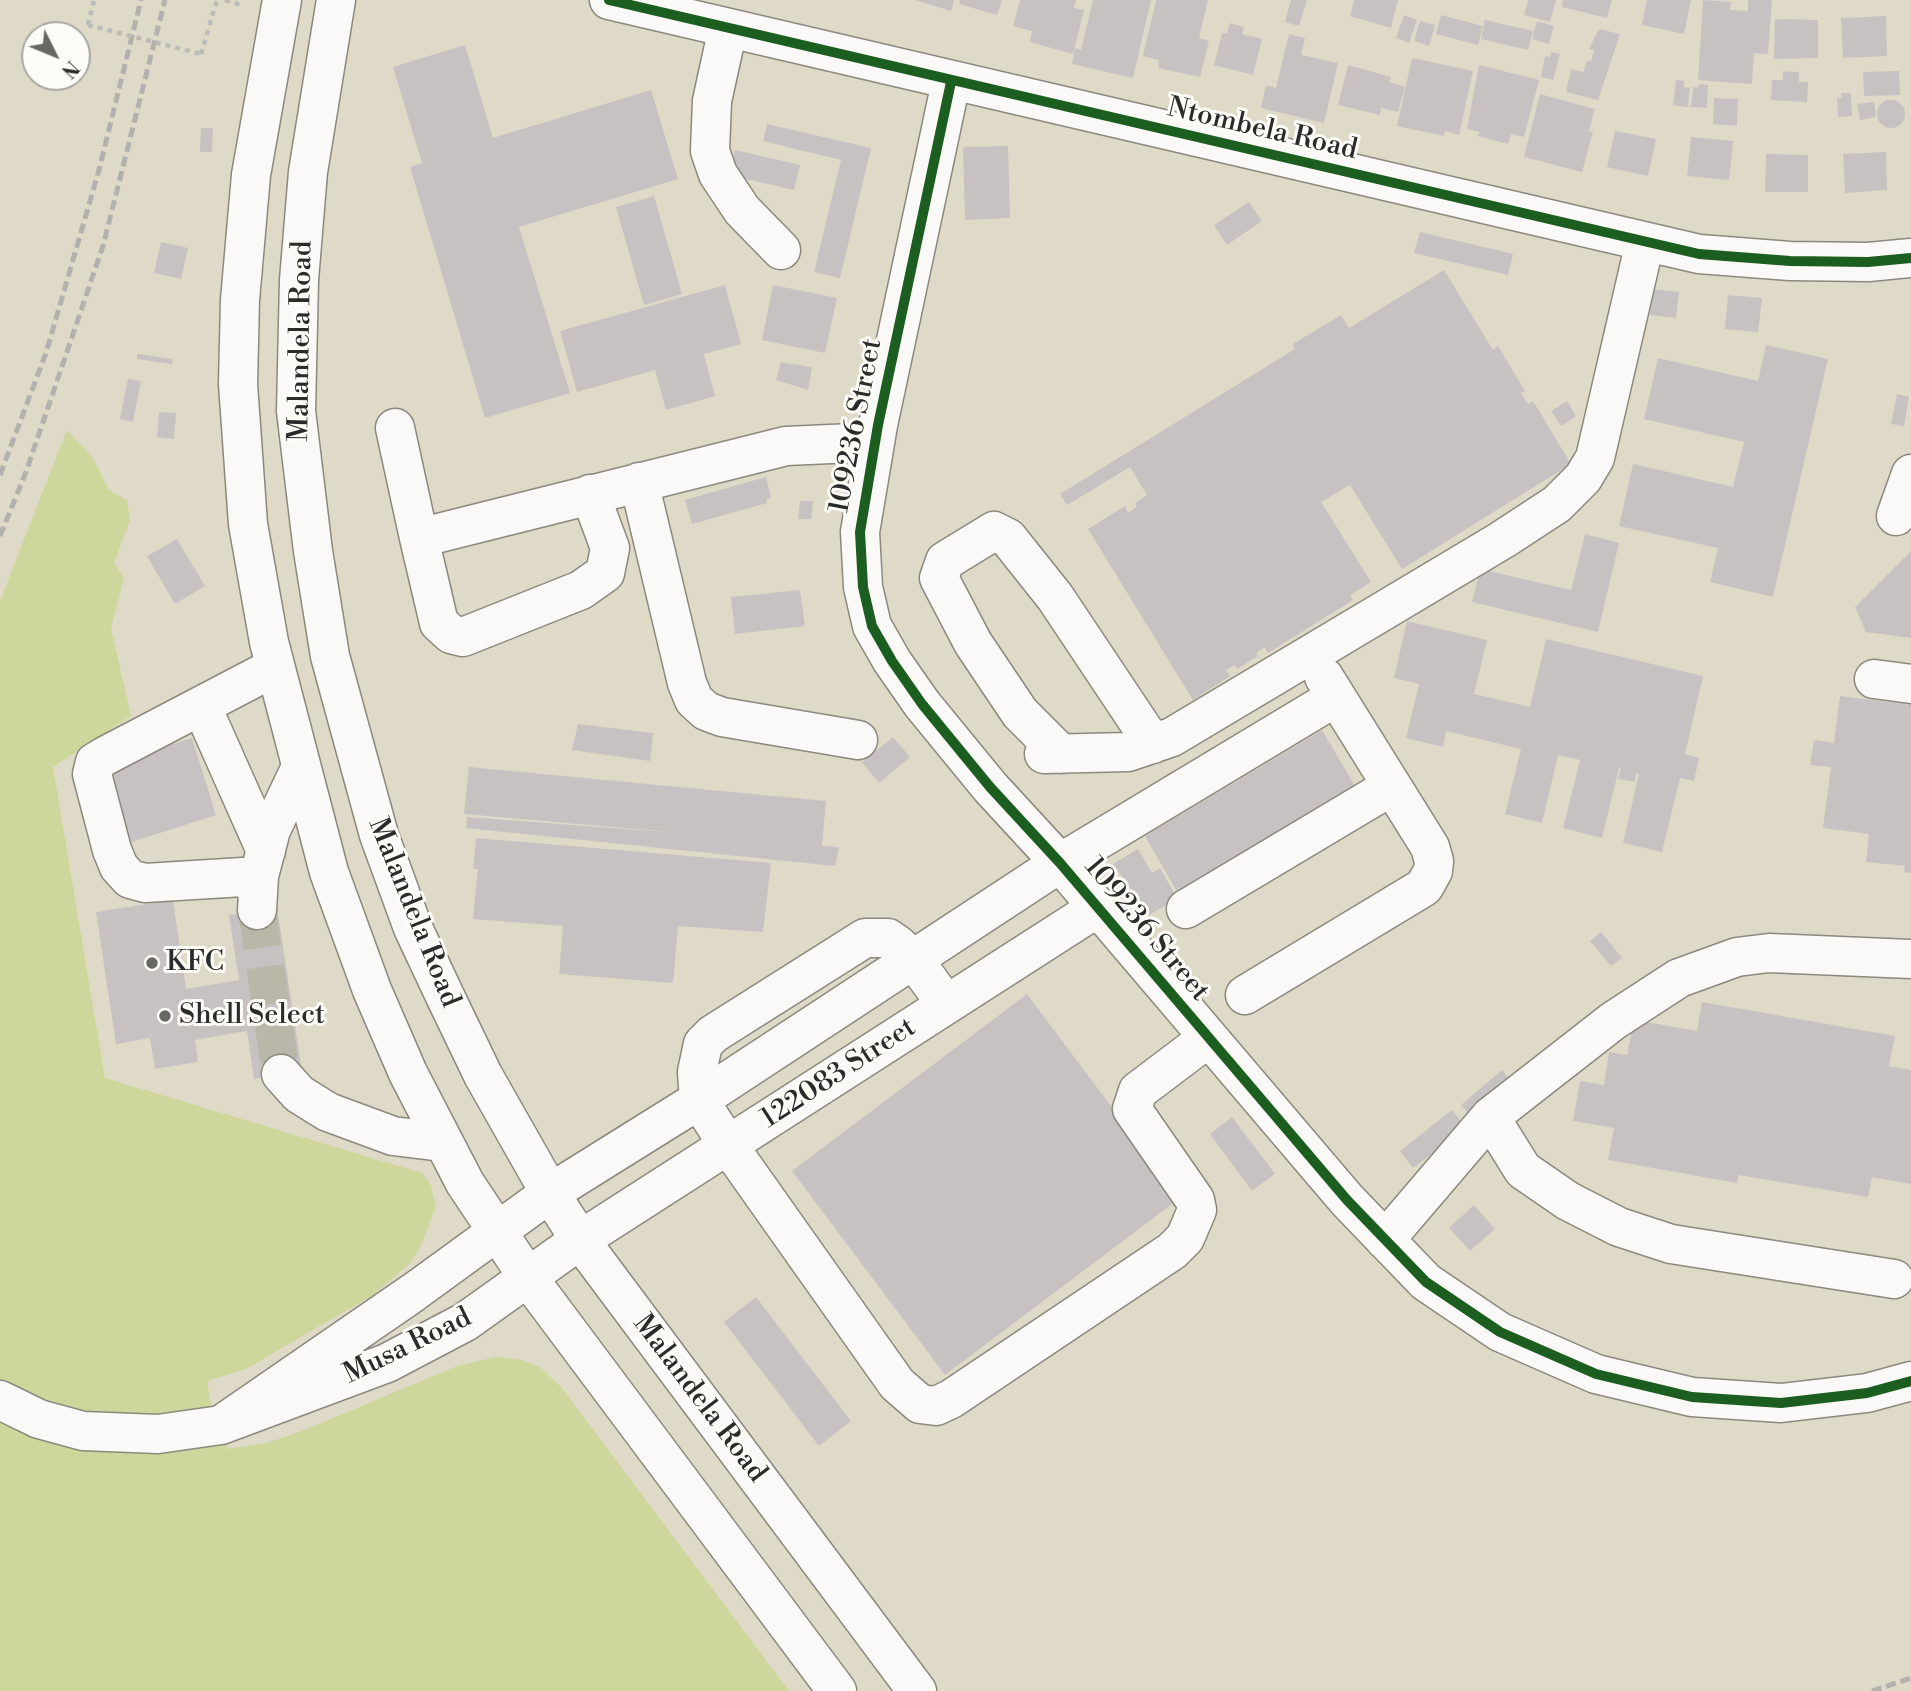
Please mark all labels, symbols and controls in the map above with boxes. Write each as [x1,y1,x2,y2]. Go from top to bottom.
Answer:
north arrow [21,21,91,91]
text: N [56,55,84,83]
street label: Ntombela Road [1164,92,1360,168]
street label: Malandela Road [283,240,321,442]
street label: 109236 Street [824,336,890,516]
street label: Malandela Road [360,813,466,1013]
street label: 109236 Street [1076,851,1216,1009]
place label: KFC [166,946,224,980]
marker: KFC [144,955,160,971]
place label: Shell Select [179,999,325,1033]
marker: Shell Select [157,1008,173,1024]
street label: 122083 Street [755,1012,923,1136]
street label: Musa Road [339,1302,477,1392]
street label: Malandela Road [625,1309,773,1489]

